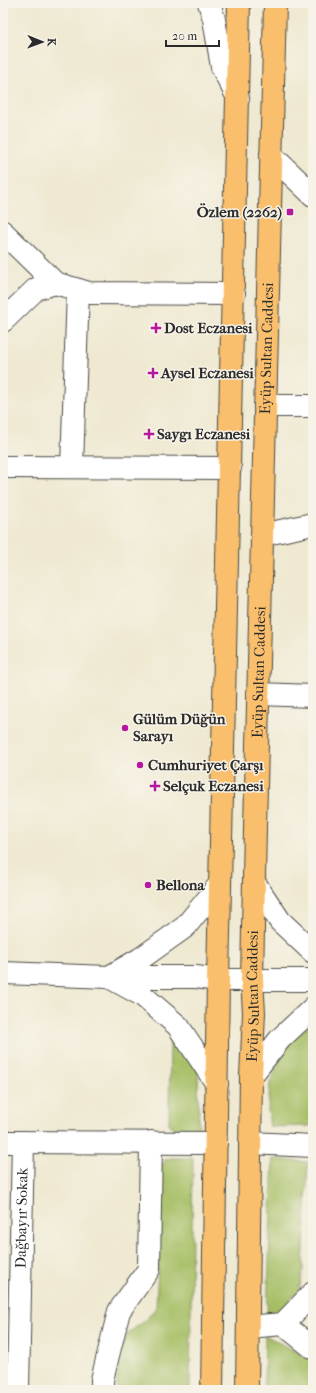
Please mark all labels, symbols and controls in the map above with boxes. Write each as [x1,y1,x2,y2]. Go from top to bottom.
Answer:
north arrow [22,22,62,62]
scale bar [166,22,219,48]
text: 20 m [172,29,197,43]
text: K [45,38,58,47]
place label: Özlem (2262) [197,203,282,221]
marker: Özlem (2262) [285,207,295,217]
street label: Eyüp Sultan Caddesi [256,282,277,415]
place label: Dost Eczanesi [164,319,253,337]
marker: Dost Eczanesi [151,323,161,333]
place label: Aysel Eczanesi [160,364,254,382]
marker: Aysel Eczanesi [148,368,158,378]
place label: Saygı Eczanesi [157,425,251,443]
marker: Saygı Eczanesi [144,429,154,439]
street label: Eyüp Sultan Caddesi [248,605,269,738]
place label: Gülüm Düğün Sarayı [133,710,226,745]
marker: Gülüm Düğün Sarayı [120,723,130,733]
place label: Cumhuriyet Çarşı [148,756,264,775]
marker: Cumhuriyet Çarşı [135,760,145,770]
place label: Selçuk Eczanesi [163,777,264,796]
marker: Selçuk Eczanesi [150,781,160,791]
place label: Bellona [156,876,206,894]
marker: Bellona [143,880,153,890]
street label: Eyüp Sultan Caddesi [243,929,263,1062]
street label: Dağbayır Sokak [11,1167,31,1269]

